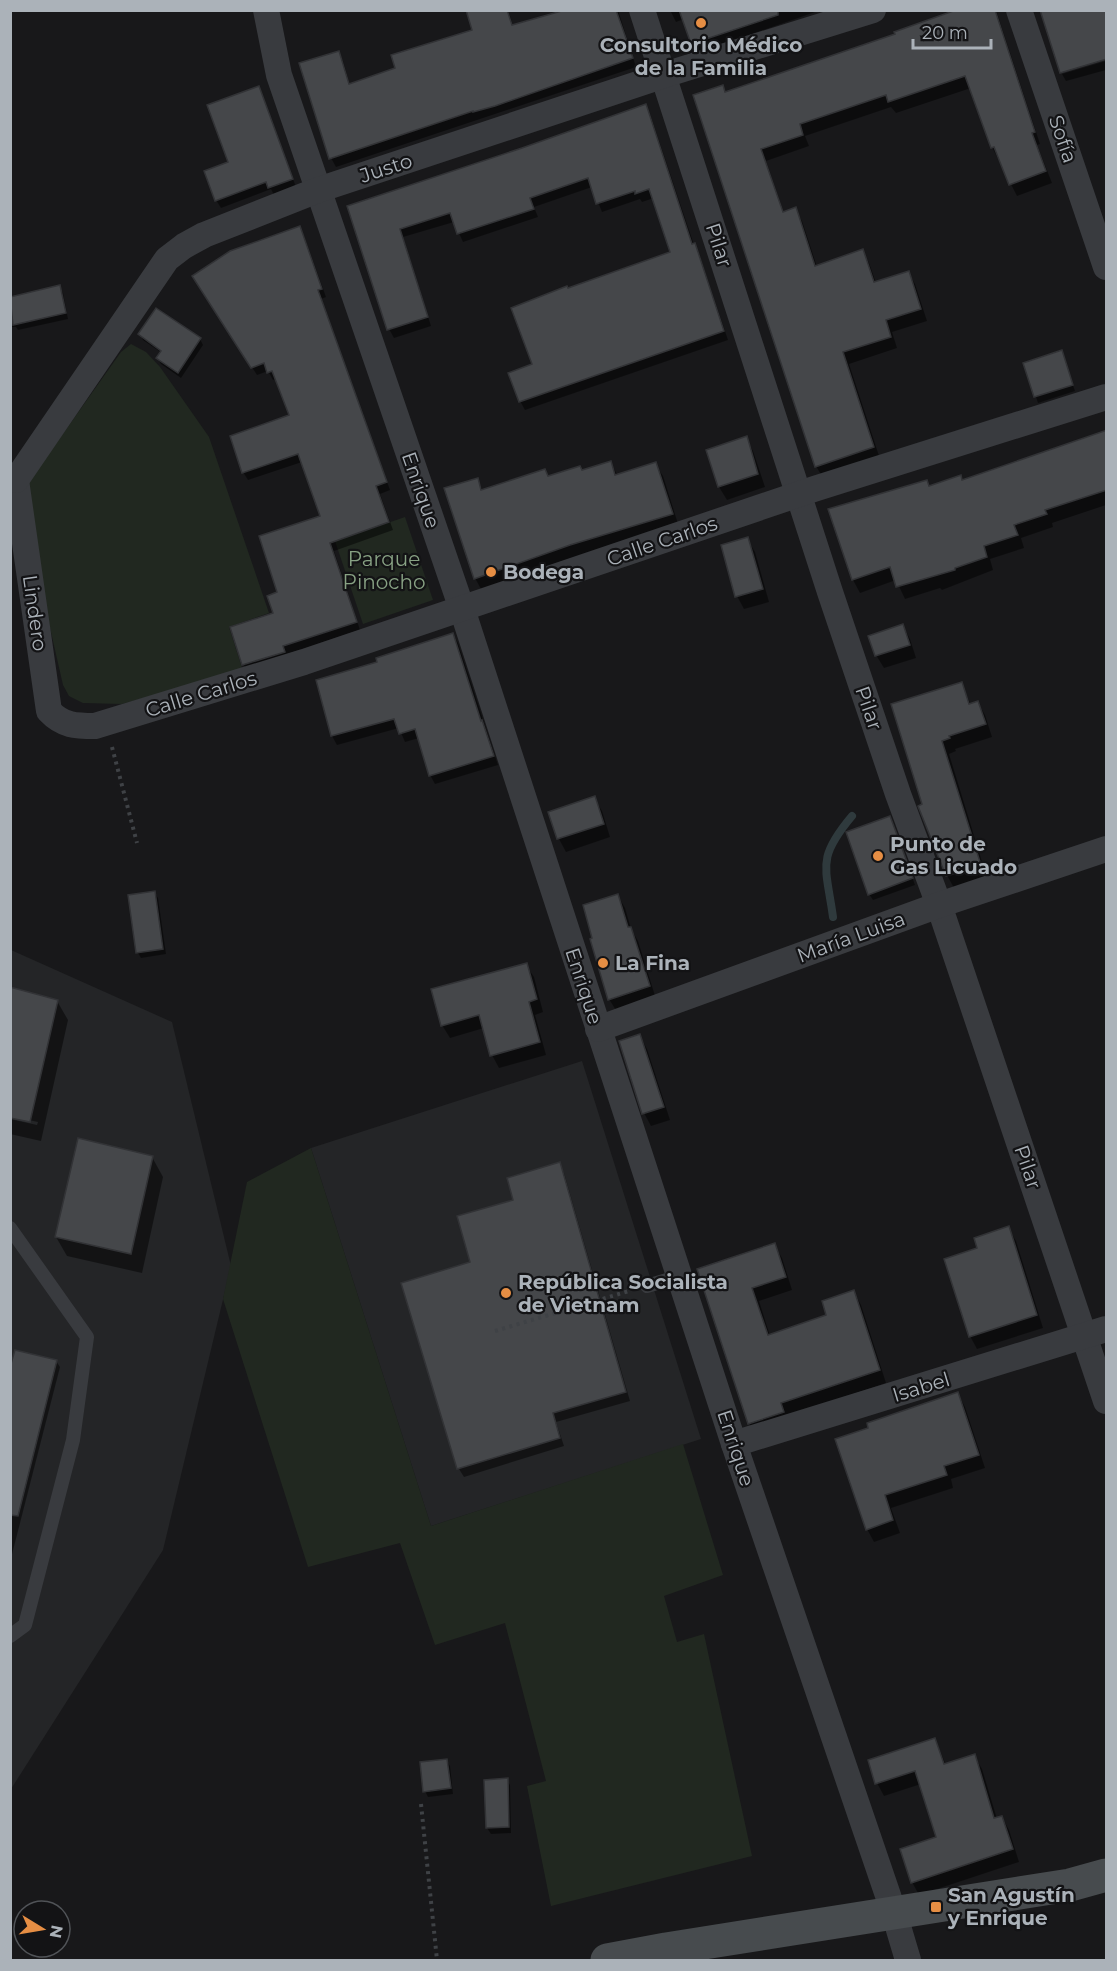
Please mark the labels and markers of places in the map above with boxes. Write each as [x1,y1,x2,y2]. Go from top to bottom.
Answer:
marker: Consultorio Médico de la Familia [694,16,708,30]
place label: Consultorio Médico de la Familia [600,33,802,80]
place label: Bodega [503,560,584,584]
marker: Bodega [484,565,498,579]
place label: Punto de Gas Licuado [890,832,1017,879]
marker: Punto de Gas Licuado [871,849,885,863]
place label: La Fina [615,951,690,975]
marker: La Fina [596,956,610,970]
place label: República Socialista de Vietnam [518,1270,728,1317]
marker: República Socialista de Vietnam [499,1286,513,1300]
place label: San Agustín y Enrique [947,1883,1075,1930]
marker: San Agustín y Enrique [929,1900,943,1914]

